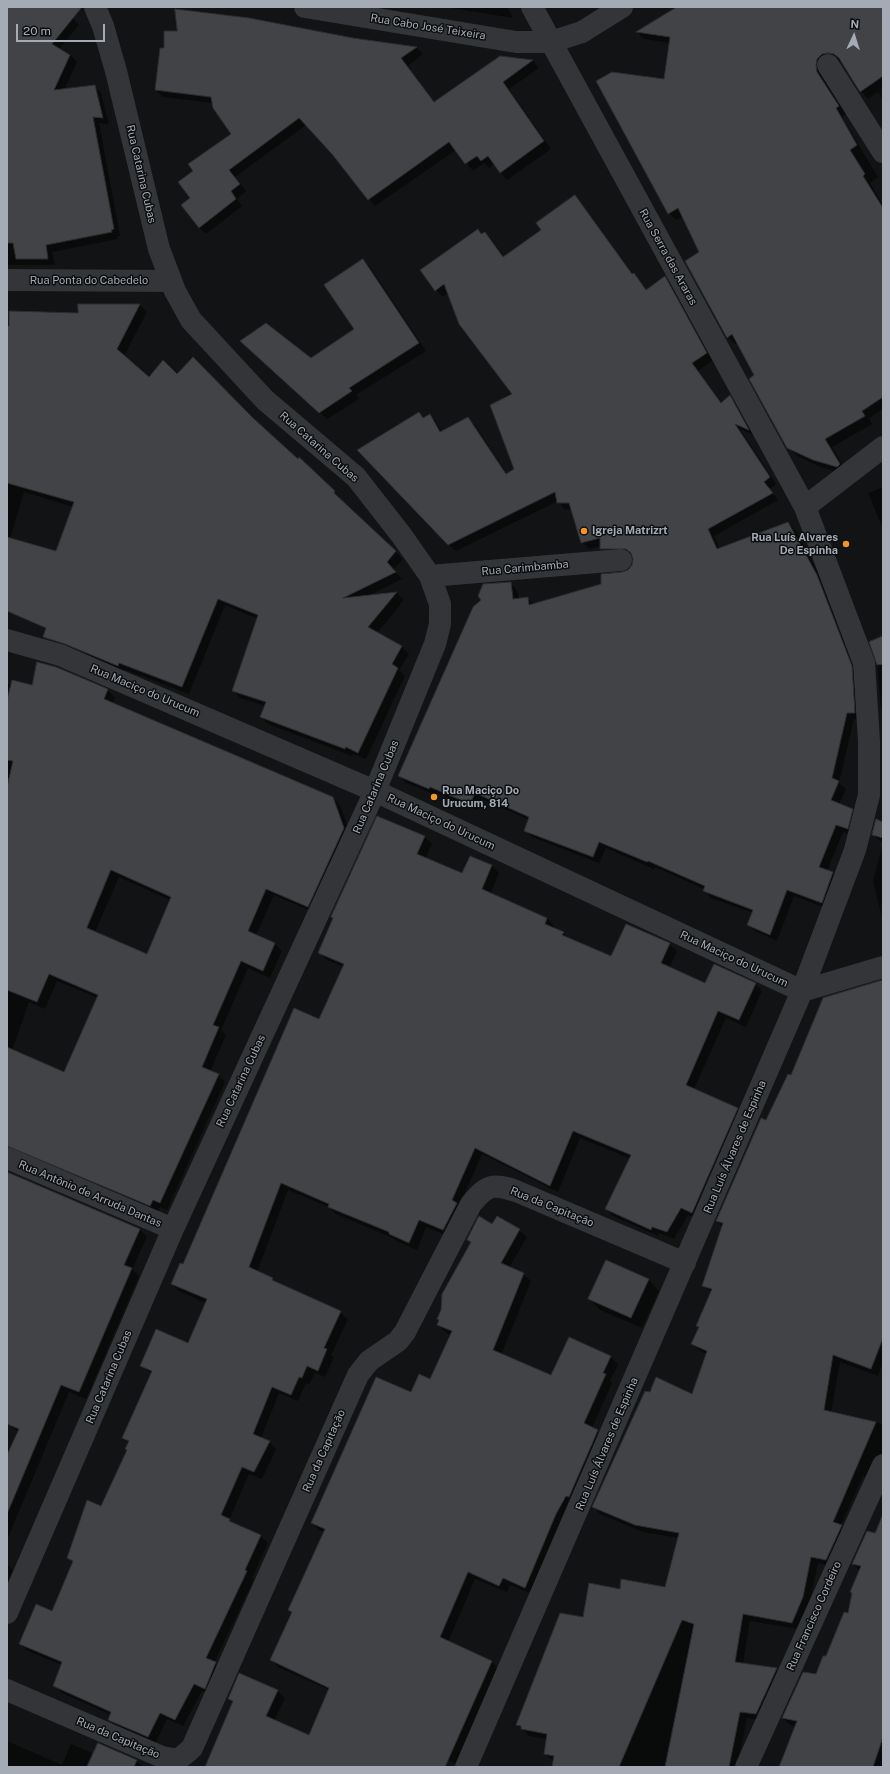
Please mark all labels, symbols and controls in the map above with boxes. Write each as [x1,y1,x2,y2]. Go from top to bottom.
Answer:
street label: Rua Cabo José Teixeira [369,11,487,43]
scale bar [18,16,107,42]
north arrow [834,16,874,56]
text: N [850,18,860,30]
text: 20 m [23,24,51,38]
street label: Rua Catarina Cubas [123,124,159,224]
street label: Rua Serra das Araras [636,207,700,307]
street label: Rua Ponta do Cabedelo [30,274,148,288]
street label: Rua Catarina Cubas [277,409,361,485]
place label: Igreja Matrizrt [592,524,668,538]
marker: Igreja Matrizrt [579,526,589,536]
place label: Rua Luís Alvares De Espinha [751,531,838,557]
marker: Rua Luís Alvares De Espinha [841,539,851,549]
street label: Rua Carimbamba [481,558,569,578]
street label: Rua Maciço do Urucum [88,662,202,720]
street label: Rua Catarina Cubas [350,738,402,836]
place label: Rua Maciço Do Urucum, 814 [442,784,519,810]
street label: Rua Maciço do Urucum [385,791,497,853]
marker: Rua Maciço Do Urucum, 814 [429,792,439,802]
street label: Rua Maciço do Urucum [678,928,790,990]
street label: Rua Catarina Cubas [214,1033,268,1129]
street label: Rua Luís Álvares de Espinha [701,1079,769,1215]
street label: Rua Antônio de Arruda Dantas [17,1158,163,1230]
street label: Rua da Capitação [508,1184,596,1230]
street label: Rua Catarina Cubas [83,1328,135,1426]
street label: Rua Luís Álvares de Espinha [573,1376,641,1512]
street label: Rua da Capitação [300,1408,348,1494]
street label: Rua Francisco Cordeiro [784,1559,844,1673]
street label: Rua da Capitação [74,1714,162,1762]

